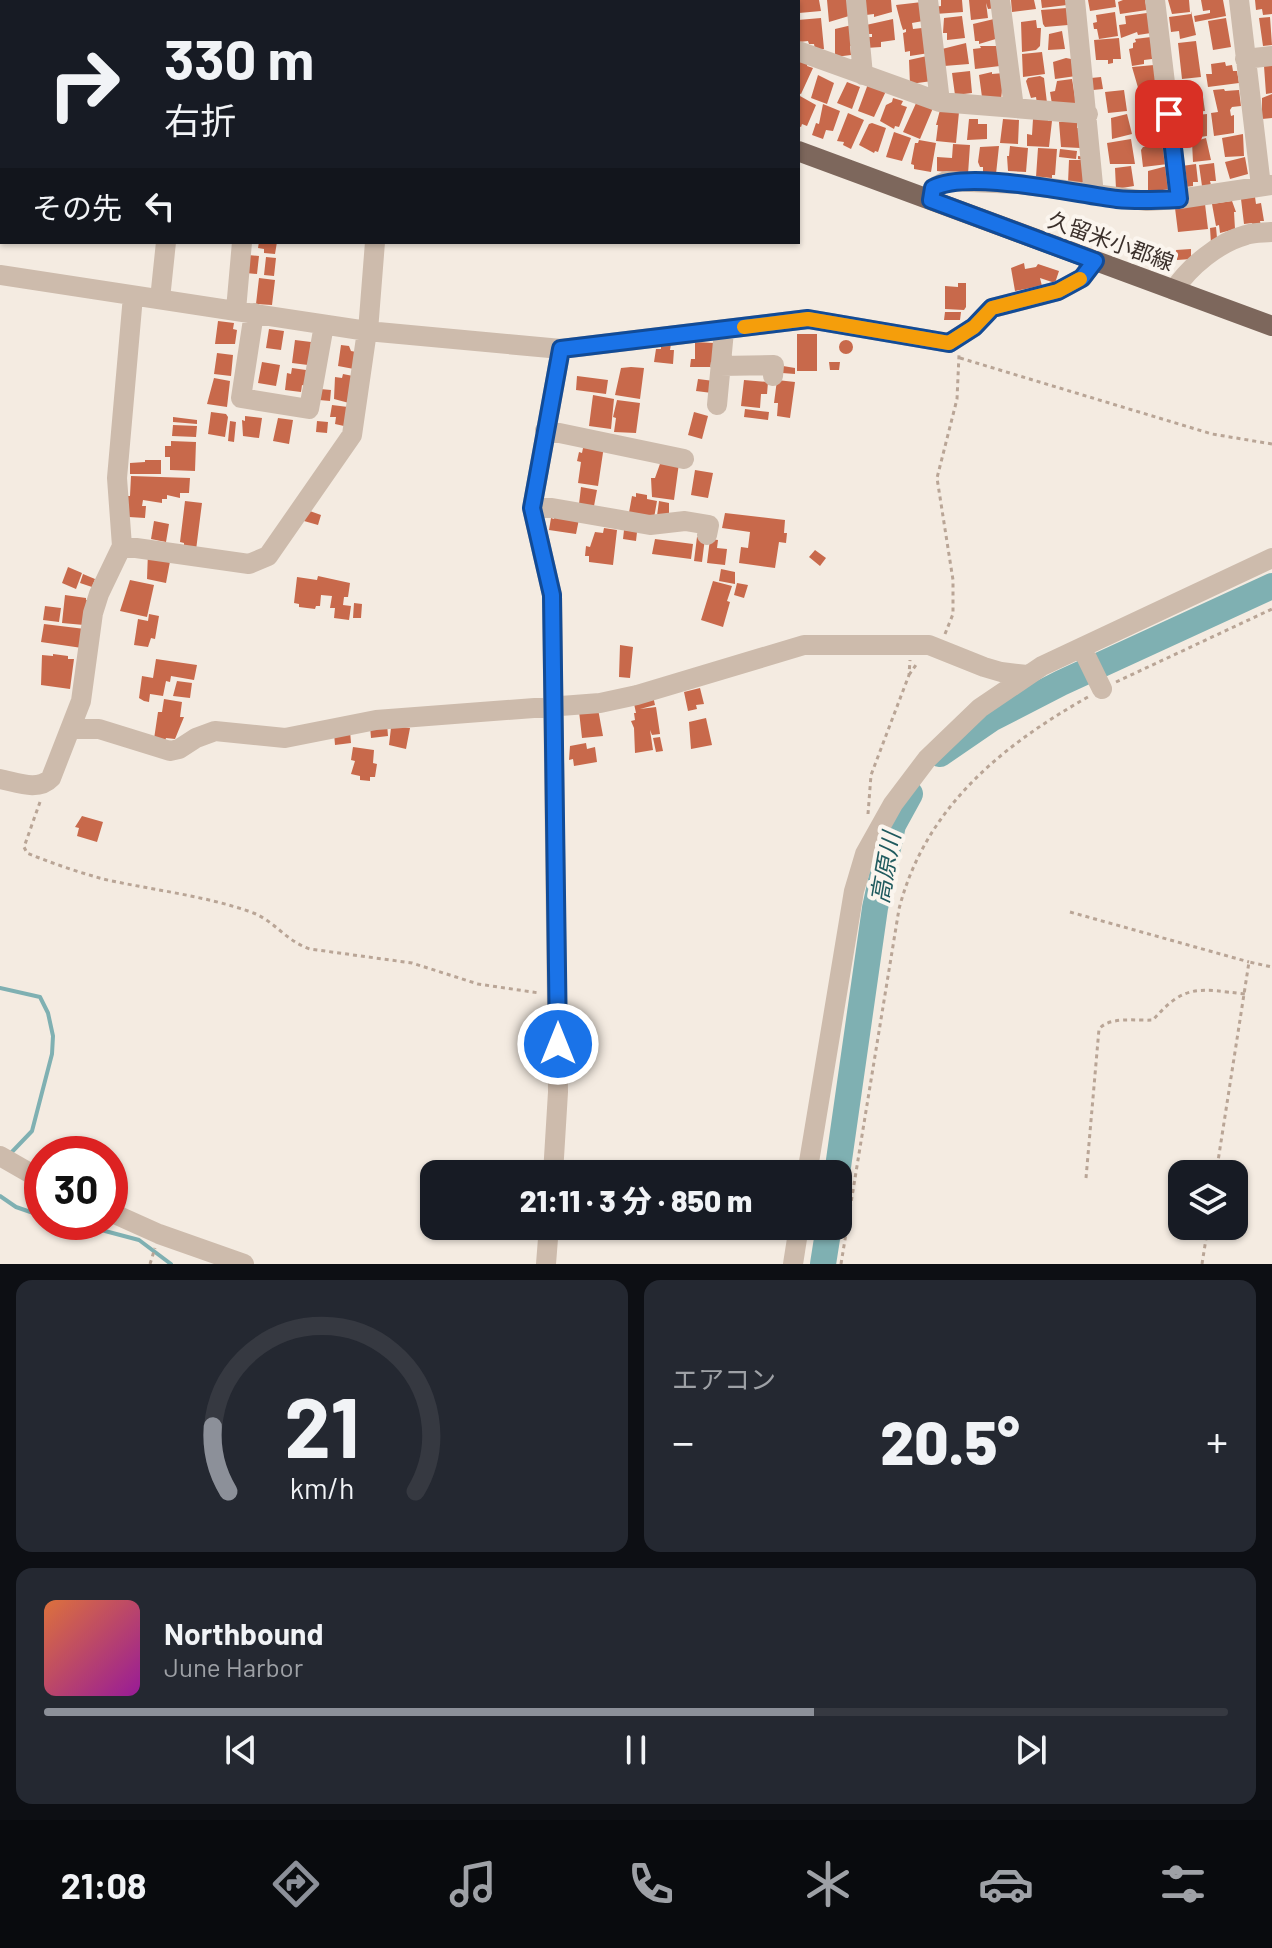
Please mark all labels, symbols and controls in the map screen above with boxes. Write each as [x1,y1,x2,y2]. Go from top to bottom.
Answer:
text: 330 m [164,24,314,91]
icon: right [32,32,136,136]
pin [1135,80,1203,148]
icon: arrive [1147,92,1191,136]
text: 右折 [164,98,236,141]
icon: left [138,184,182,228]
text: その先 [32,189,122,225]
street label: 久留米小郡線 [1045,205,1178,275]
water label: 高原川 [864,827,906,906]
position arrow [516,1002,600,1086]
speed limit sign: 30 [24,1136,128,1240]
map controls [1168,1160,1248,1240]
button: layers [1168,1160,1248,1240]
text: 21:11 · 3 分 · 850 m [520,1182,752,1218]
text: エアコン [672,1363,776,1394]
text: 21 [284,1375,360,1475]
text: 20.5° [880,1405,1020,1477]
text: − [672,1414,694,1467]
text: + [1206,1414,1228,1467]
text: km/h [290,1470,354,1505]
text: Northbound [164,1615,323,1651]
text: June Harbor [164,1651,303,1682]
icon: previous [219,1728,263,1772]
icon: pause [614,1728,658,1772]
icon: next [1009,1728,1053,1772]
icon: directions [268,1856,324,1912]
icon: music [445,1856,501,1912]
icon: phone [623,1856,679,1912]
icon: climate [800,1856,856,1912]
icon: car [978,1856,1034,1912]
icon: filters [1155,1856,1211,1912]
text: 21:08 [61,1863,147,1906]

